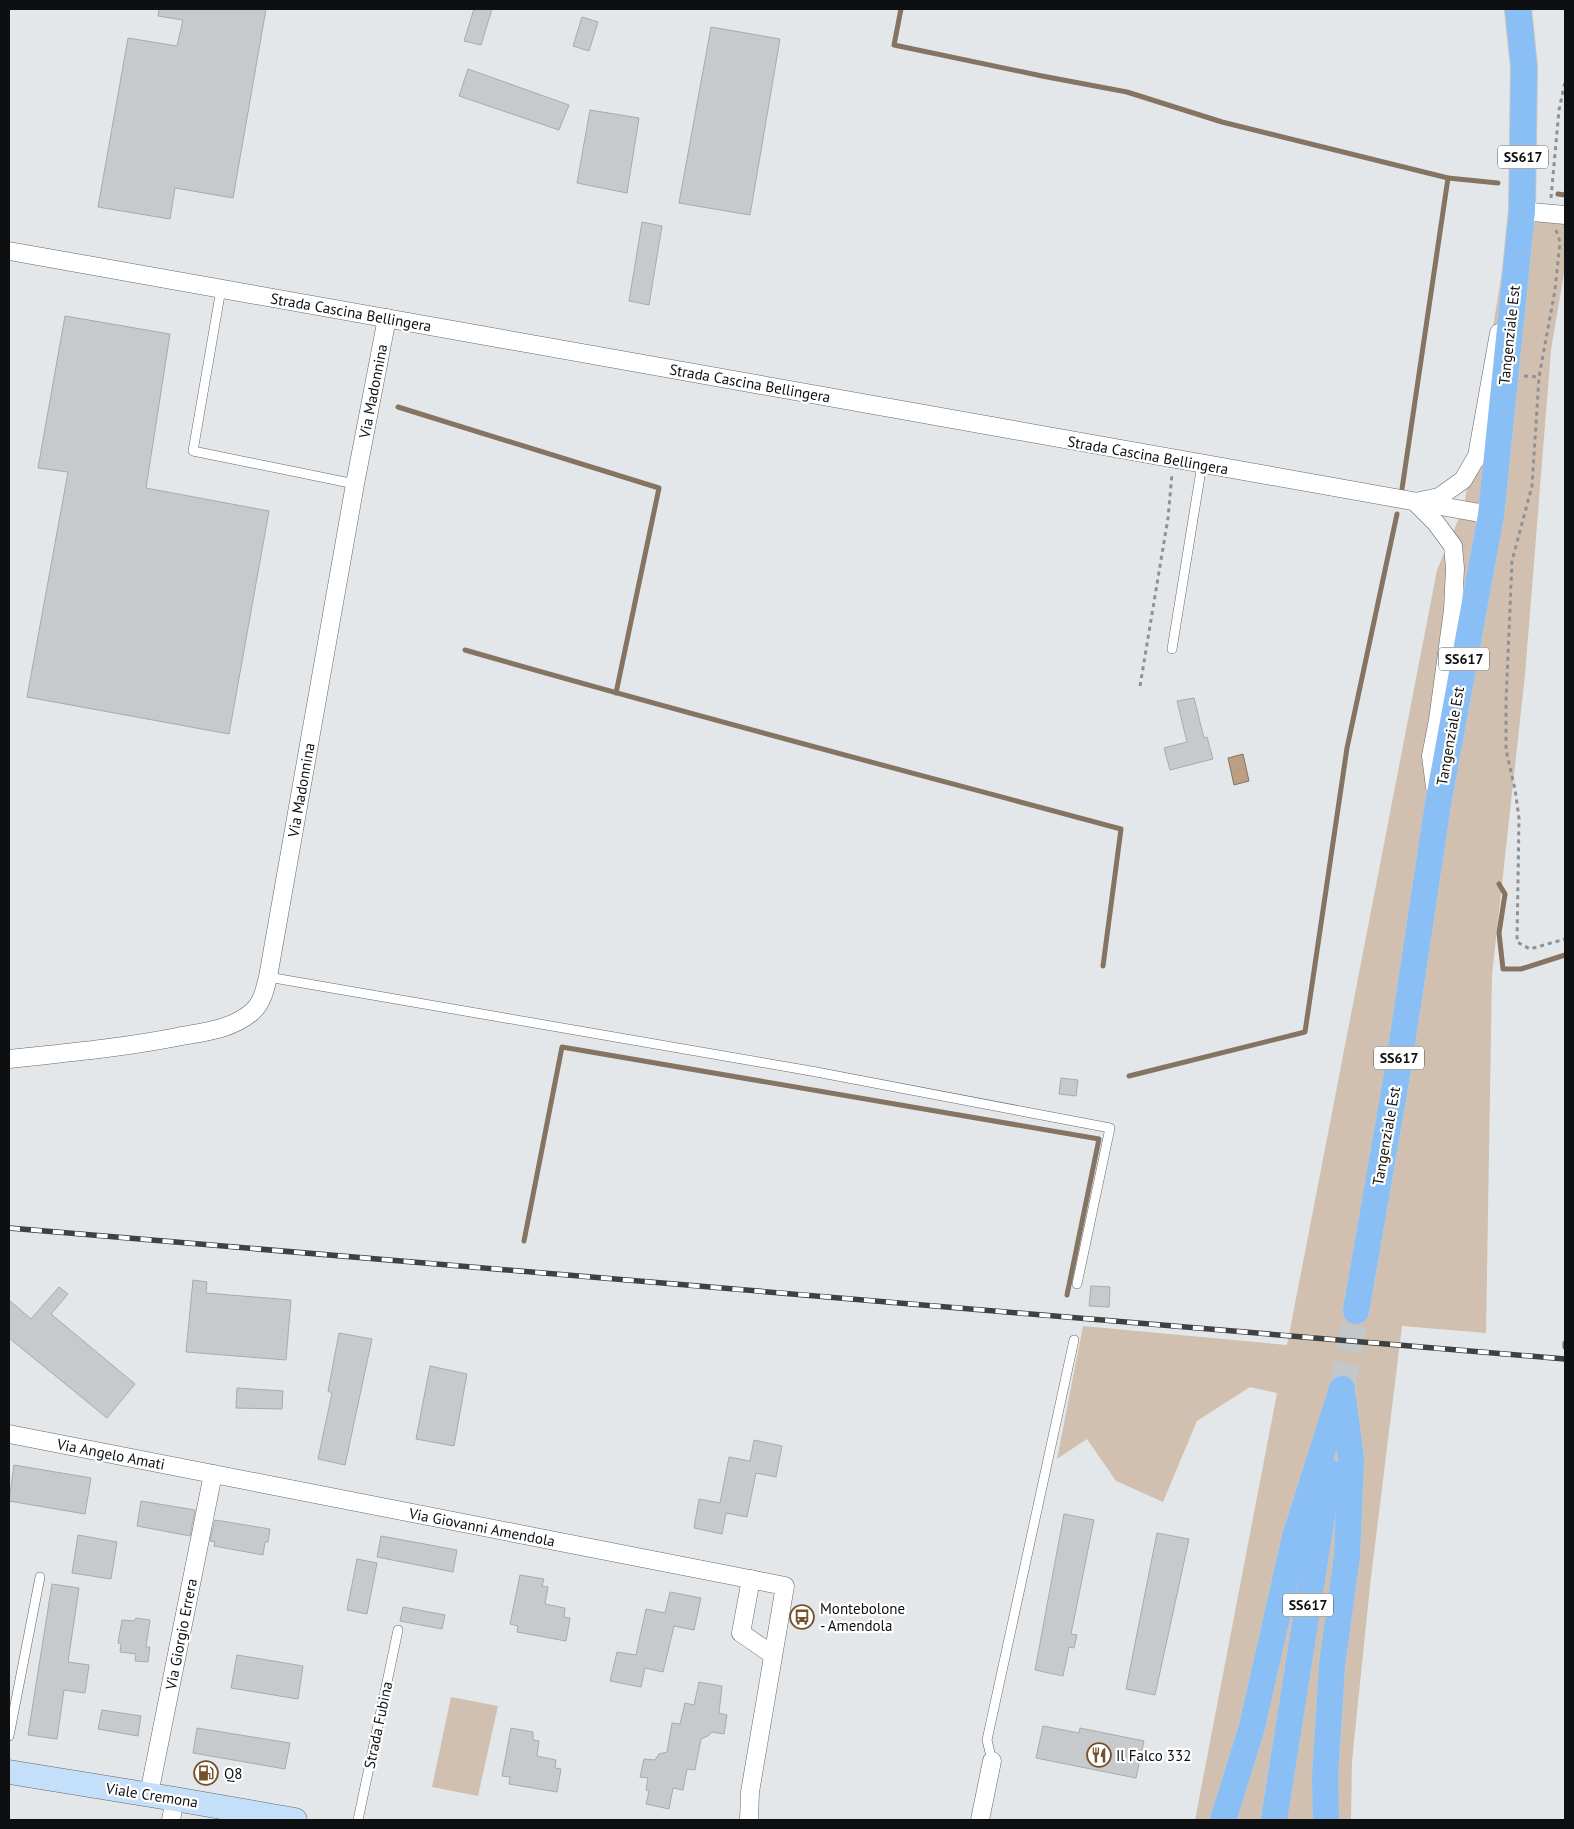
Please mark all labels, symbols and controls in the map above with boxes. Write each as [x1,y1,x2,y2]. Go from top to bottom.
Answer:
road number: SS617 [1498,146,1548,168]
street label: Tangenziale Est [1494,284,1524,386]
street label: Strada Cascina Bellingera [269,288,433,336]
street label: Via Madonnina [354,342,391,441]
street label: Strada Cascina Bellingera [668,359,832,407]
street label: Strada Cascina Bellingera [1066,431,1230,479]
road number: SS617 [1439,648,1489,671]
street label: Tangenziale Est [1432,685,1468,787]
street label: Via Madonnina [283,741,319,840]
road number: SS617 [1374,1046,1424,1070]
street label: Tangenziale Est [1368,1085,1404,1187]
street label: Via Angelo Amati [54,1434,167,1474]
street label: Via Giovanni Amendola [406,1503,557,1550]
street label: Via Giorgio Errera [161,1577,201,1692]
road number: SS617 [1283,1594,1333,1616]
place label: Montebolone - Amendola [820,1599,905,1635]
bus stop icon: Montebolone - Amendola [789,1604,815,1630]
street label: Strada Fubina [359,1680,397,1770]
restaurant icon: Il Falco 332 [1086,1742,1112,1768]
place label: Il Falco 332 [1116,1746,1191,1765]
fuel station icon: Q8 [193,1760,219,1786]
place label: Q8 [224,1764,242,1783]
street label: Viale Cremona [104,1778,199,1812]

